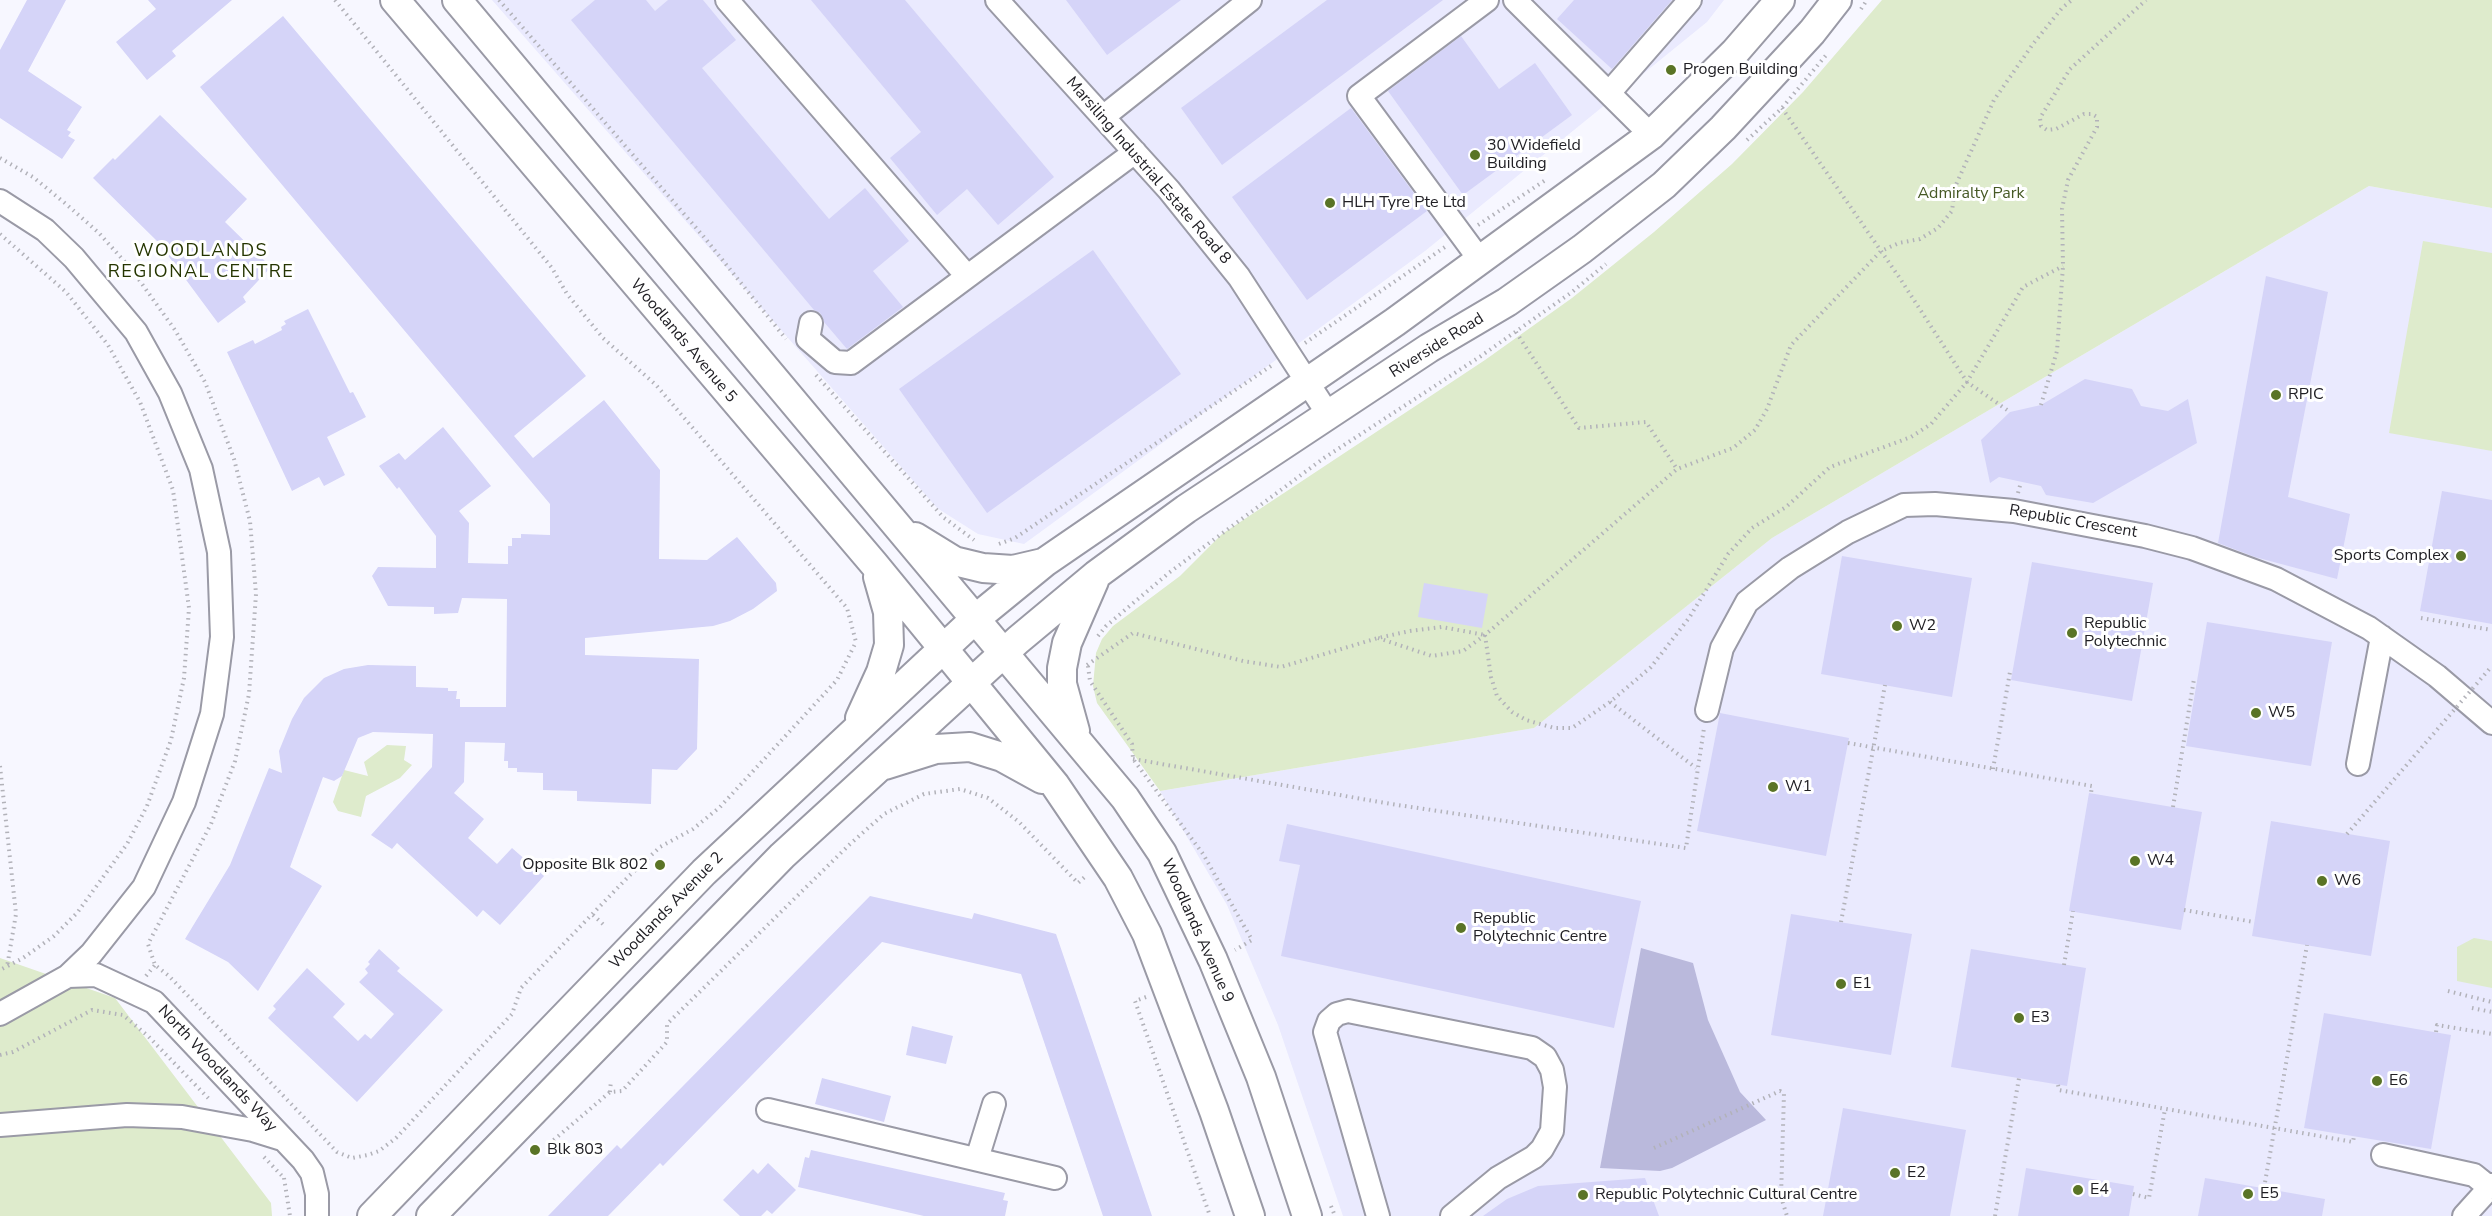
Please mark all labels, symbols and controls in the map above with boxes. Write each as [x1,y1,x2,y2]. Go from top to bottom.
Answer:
place label: Progen Building [1683,60,1798,80]
marker: Progen Building [1664,63,1678,77]
street label: Marsiling Industrial Estate Road 8 [1061,73,1235,269]
place label: 30 Widefield Building [1487,136,1581,174]
marker: 30 Widefield Building [1468,148,1482,162]
park label: Admiralty Park [1917,184,2025,204]
place label: HLH Tyre Pte Ltd [1342,193,1466,213]
marker: HLH Tyre Pte Ltd [1323,196,1337,210]
district label: WOODLANDS REGIONAL CENTRE [108,241,294,284]
street label: Woodlands Avenue 5 [626,275,740,407]
street label: Riverside Road [1386,309,1488,383]
place label: RPIC [2288,385,2324,405]
marker: RPIC [2269,388,2283,402]
street label: Republic Crescent [2007,501,2139,543]
place label: Sports Complex [2334,546,2449,566]
marker: Sports Complex [2454,549,2468,563]
place label: Republic Polytechnic [2084,614,2166,652]
place label: W2 [1909,616,1936,636]
marker: W2 [1890,619,1904,633]
marker: Republic Polytechnic [2065,626,2079,640]
place label: W5 [2268,703,2295,723]
marker: W5 [2249,706,2263,720]
place label: W1 [1785,777,1812,797]
marker: W1 [1766,780,1780,794]
street label: Woodlands Avenue 2 [606,848,728,974]
place label: W4 [2147,851,2174,871]
marker: W4 [2128,854,2142,868]
place label: Opposite Blk 802 [522,855,648,875]
street label: Woodlands Avenue 9 [1157,856,1237,1006]
marker: Opposite Blk 802 [653,858,667,872]
place label: W6 [2334,871,2361,891]
marker: W6 [2315,874,2329,888]
place label: Republic Polytechnic Centre [1473,909,1607,947]
marker: Republic Polytechnic Centre [1454,921,1468,935]
place label: E1 [1853,974,1872,994]
marker: E1 [1834,977,1848,991]
street label: North Woodlands Way [153,1002,281,1136]
place label: E3 [2031,1008,2050,1028]
marker: E3 [2012,1011,2026,1025]
place label: E6 [2389,1071,2408,1091]
marker: E6 [2370,1074,2384,1088]
place label: Blk 803 [547,1140,603,1160]
marker: Blk 803 [528,1143,542,1157]
place label: E2 [1907,1163,1926,1183]
marker: E2 [1888,1166,1902,1180]
place label: E4 [2090,1180,2109,1200]
marker: E4 [2071,1183,2085,1197]
place label: E5 [2260,1184,2279,1204]
place label: Republic Polytechnic Cultural Centre [1595,1185,1857,1205]
marker: E5 [2241,1187,2255,1201]
marker: Republic Polytechnic Cultural Centre [1576,1188,1590,1202]

